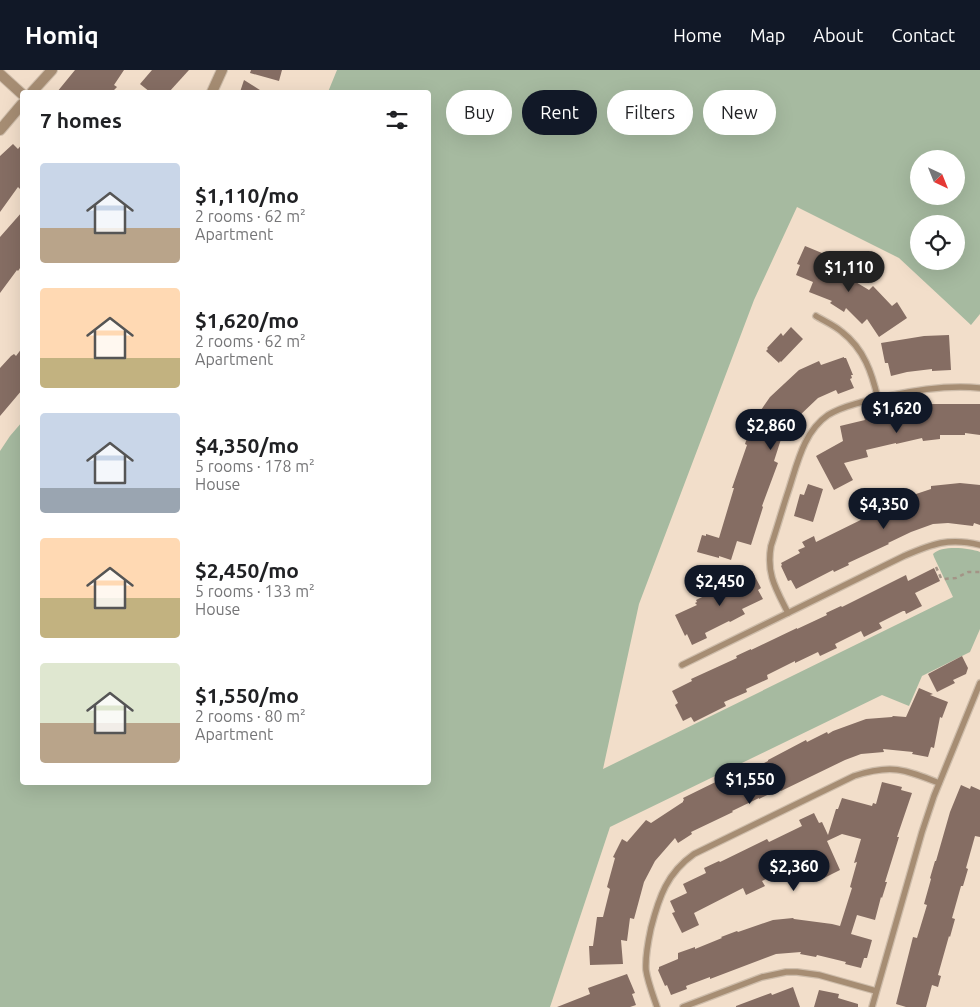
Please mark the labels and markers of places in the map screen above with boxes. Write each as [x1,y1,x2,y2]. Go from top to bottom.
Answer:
pin: $1,110 [808,250,890,293]
pin: $1,620 [856,392,938,434]
pin: $2,860 [730,408,812,451]
pin: $4,350 [843,488,925,530]
pin: $2,450 [679,564,761,607]
pin: $1,550 [709,762,791,805]
pin: $2,360 [753,850,835,892]

